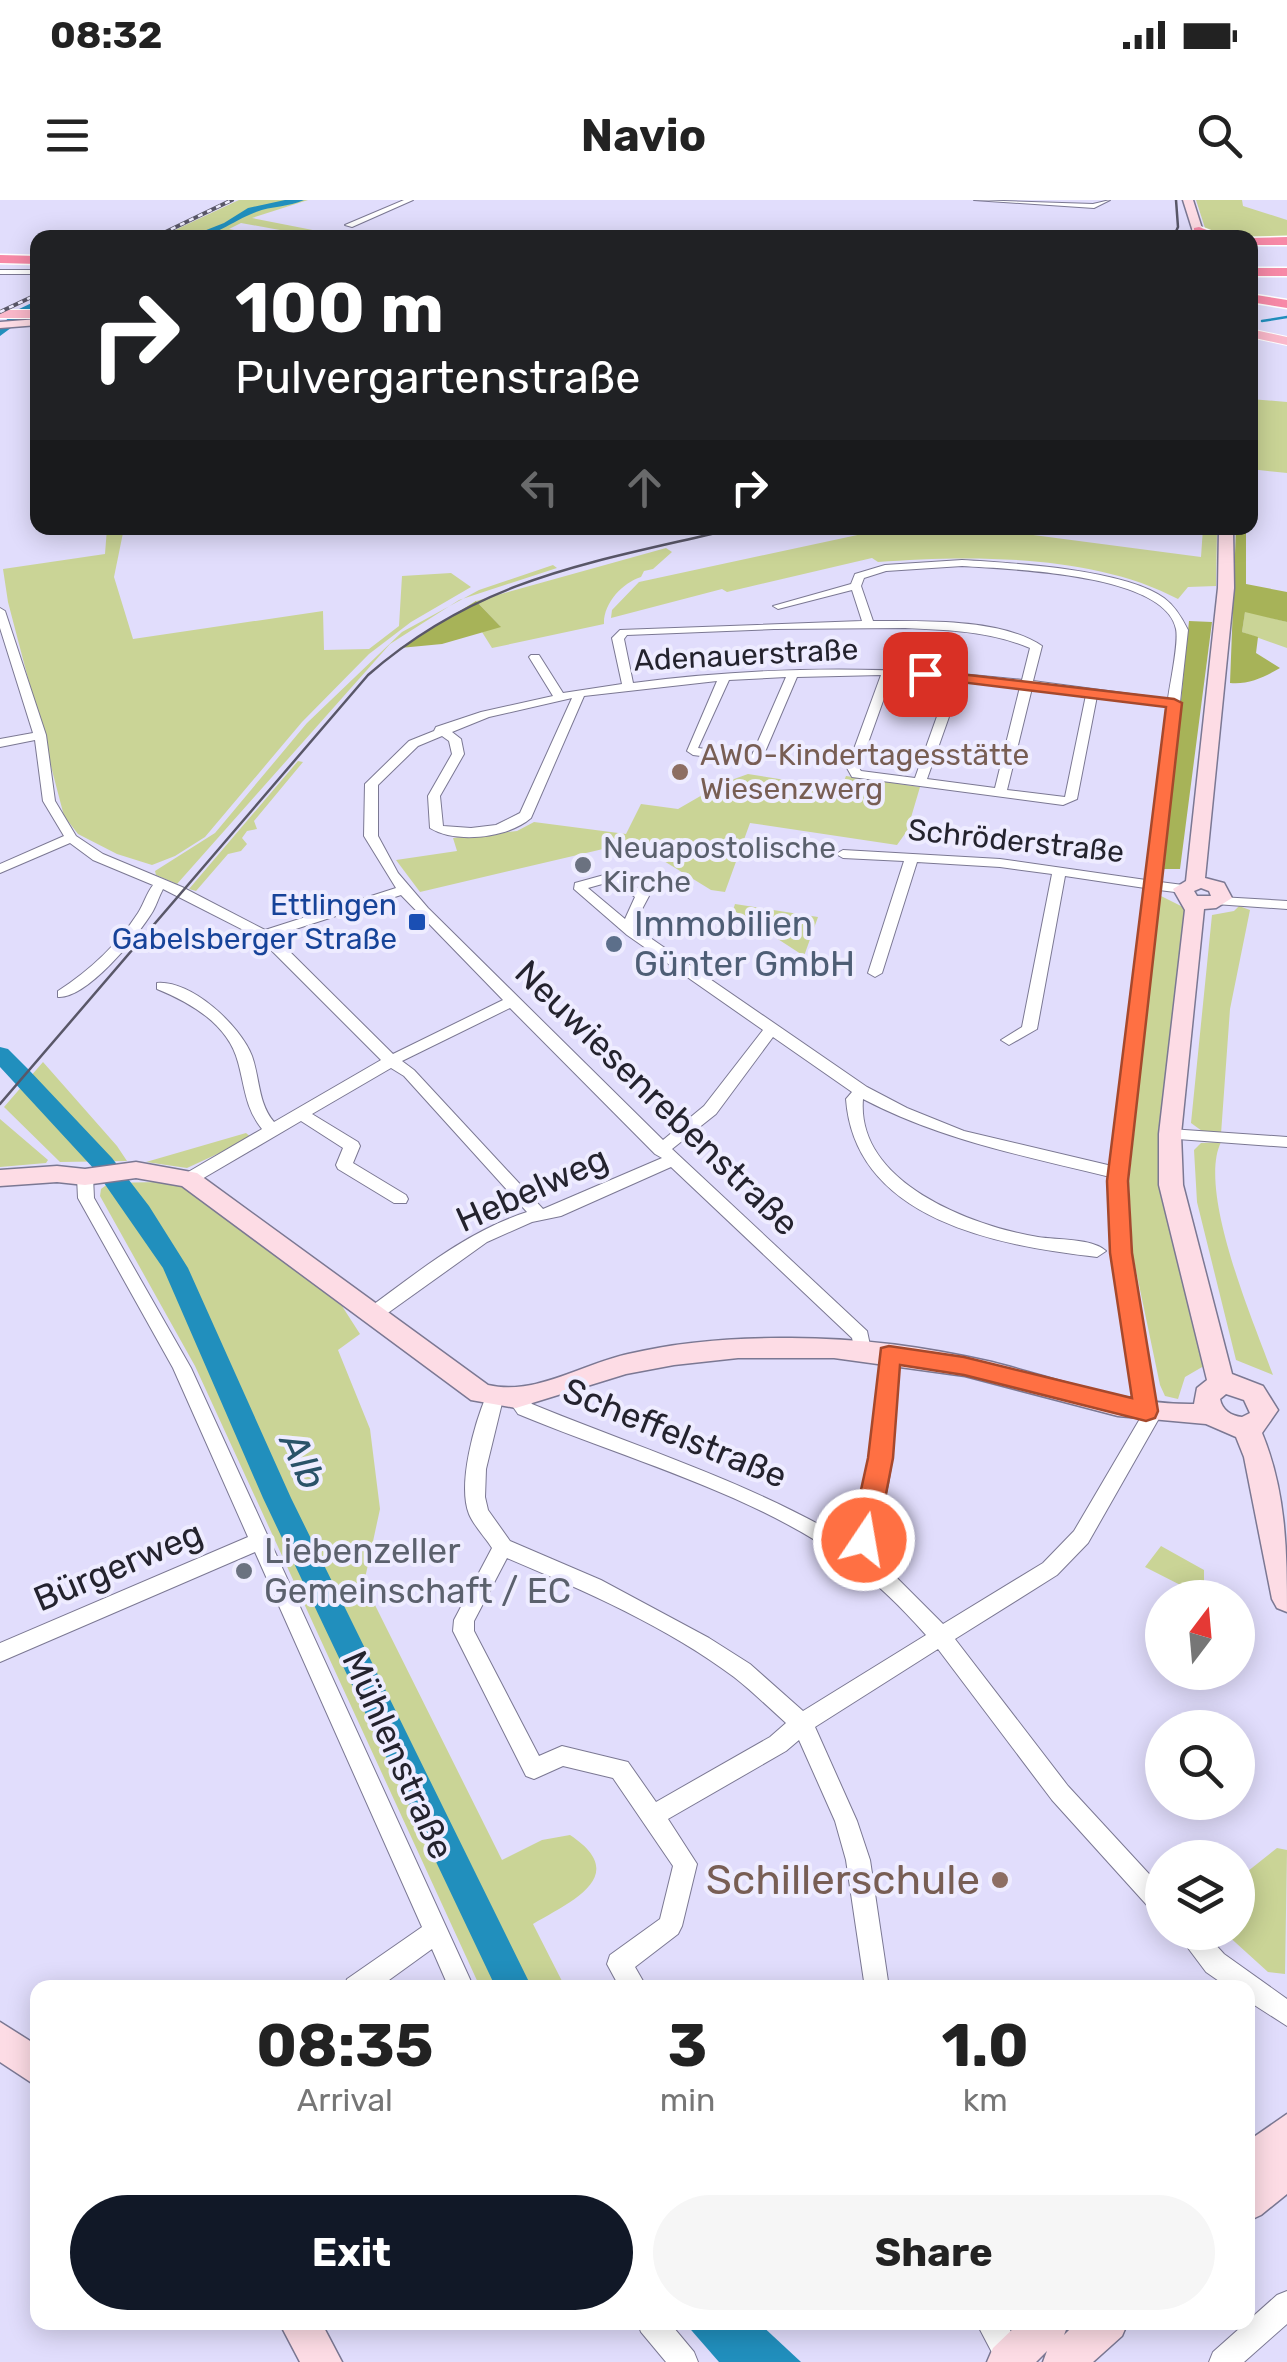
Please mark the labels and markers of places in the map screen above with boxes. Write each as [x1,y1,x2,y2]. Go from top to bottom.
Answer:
pin [883,632,968,717]
place label: AWO-Kindertagesstätte Wiesenzwerg [700,737,1029,807]
marker: AWO-Kindertagesstätte Wiesenzwerg [669,761,691,783]
place label: Neuapostolische Kirche [603,830,836,900]
marker: Neuapostolische Kirche [572,854,594,876]
place label: Ettlingen Gabelsberger Straße [112,887,397,957]
place label: Immobilien Günter GmbH [634,903,855,985]
marker: Ettlingen Gabelsberger Straße [406,911,428,933]
marker: Immobilien Günter GmbH [603,933,625,955]
place label: Liebenzeller Gemeinschaft / EC [264,1530,571,1612]
marker: Liebenzeller Gemeinschaft / EC [233,1560,255,1582]
place label: Schillerschule [706,1855,980,1905]
marker: Schillerschule [989,1869,1011,1891]

